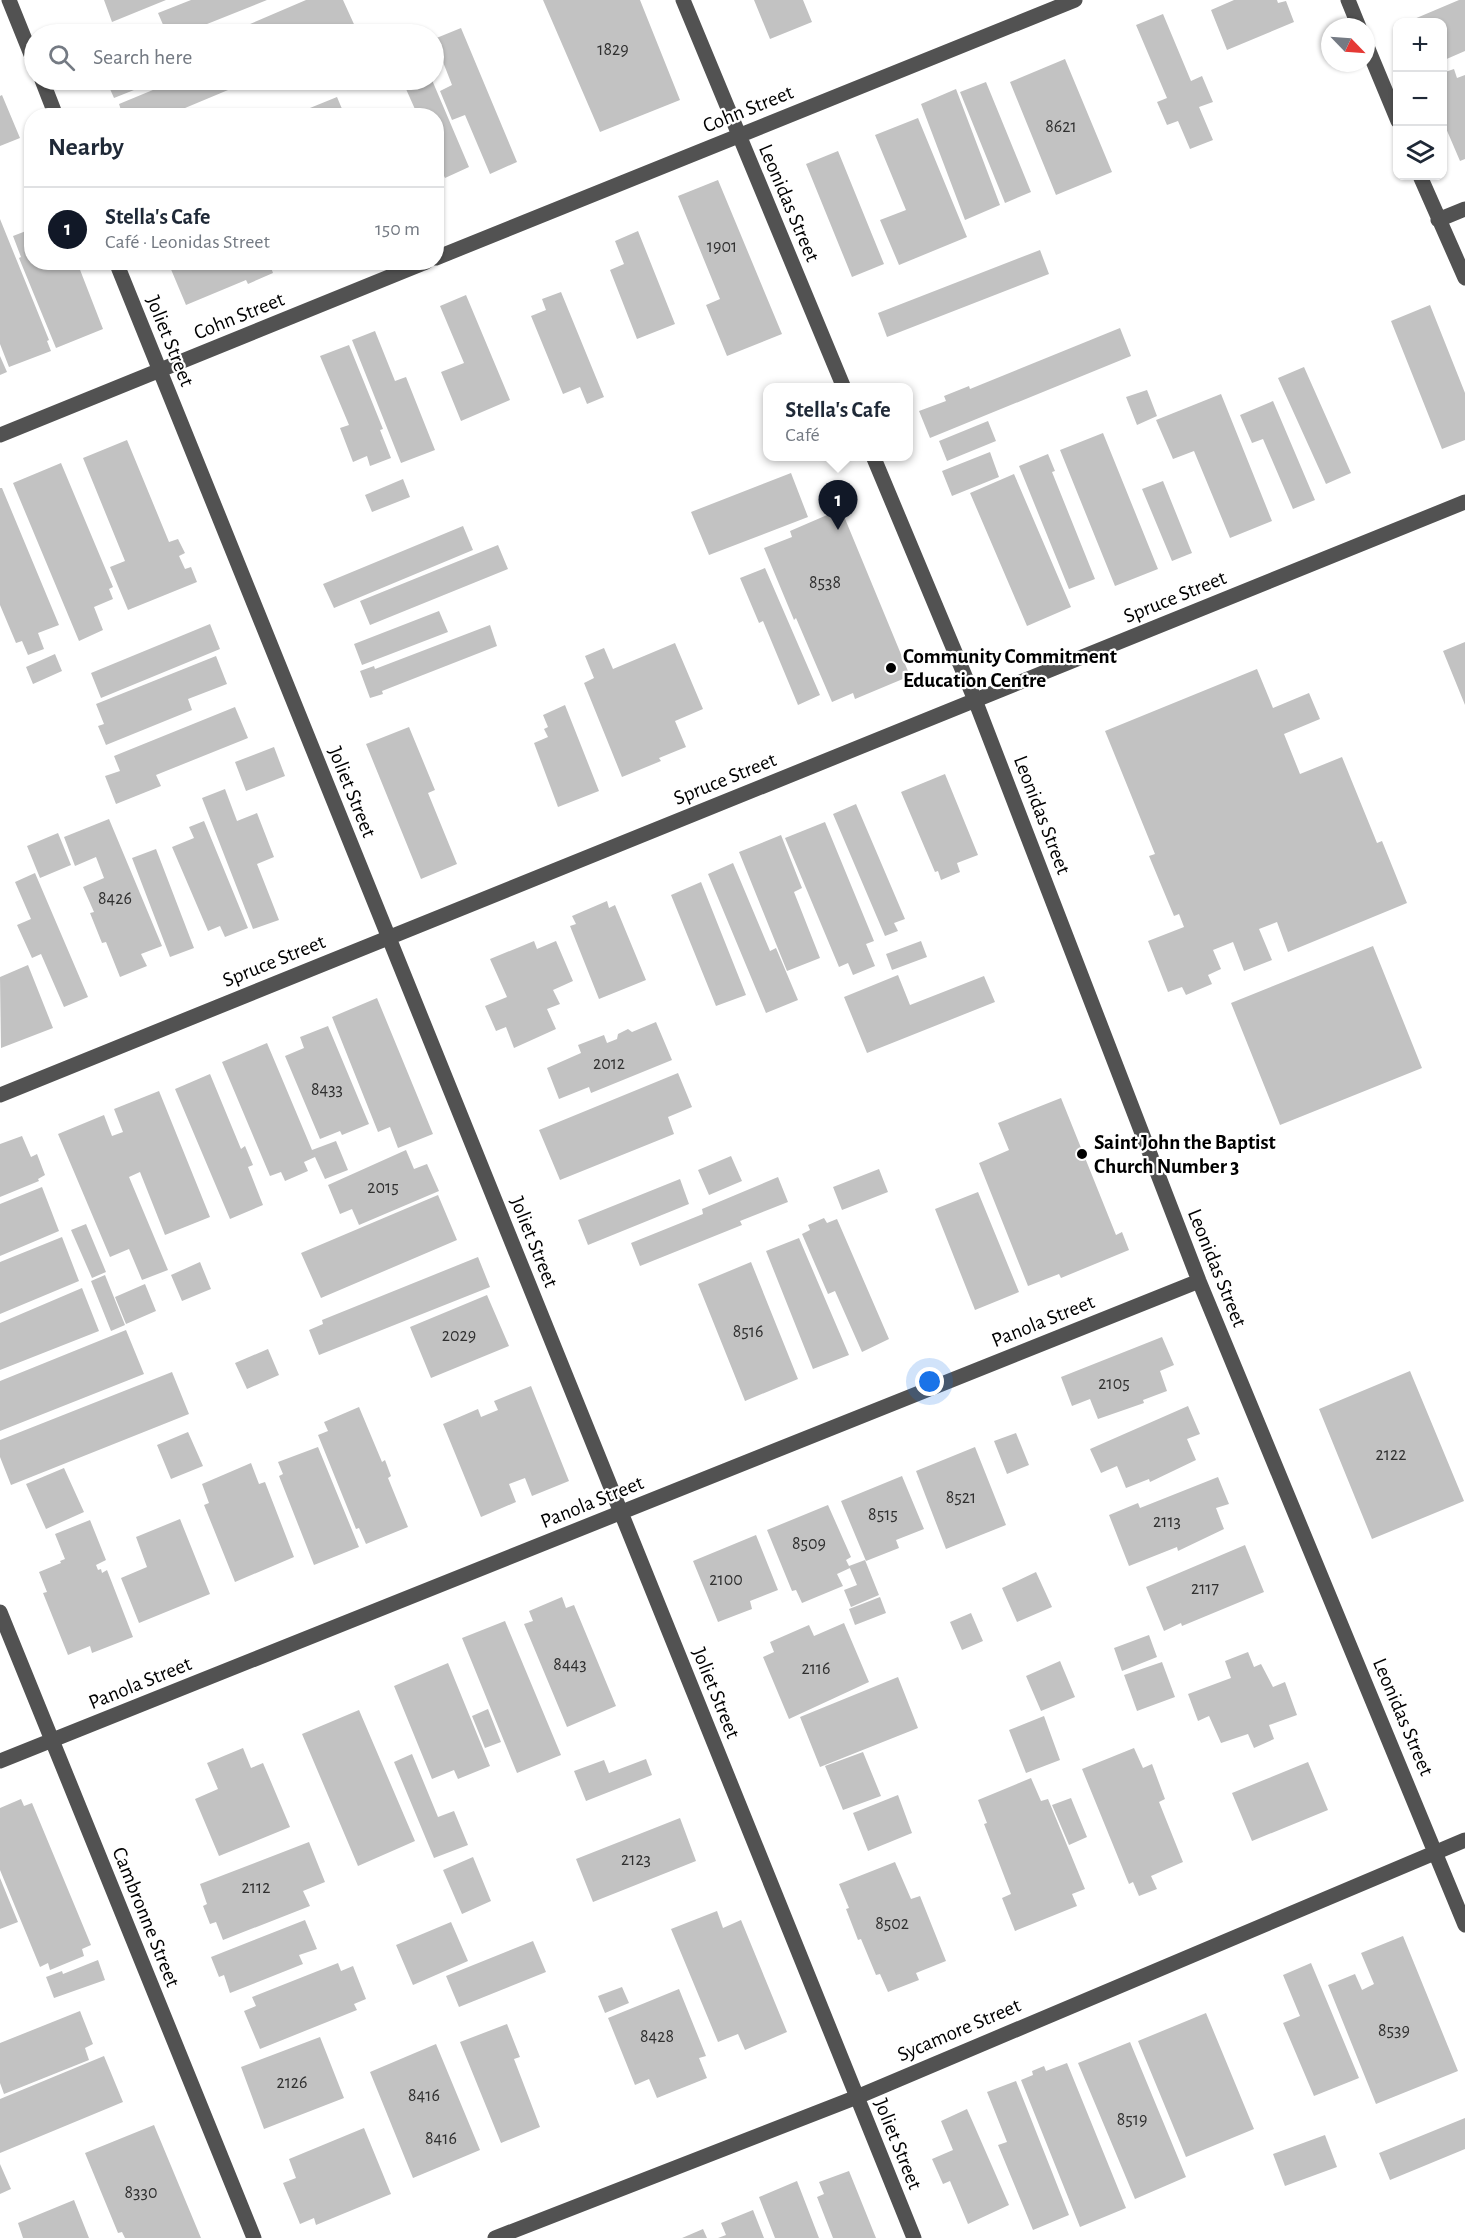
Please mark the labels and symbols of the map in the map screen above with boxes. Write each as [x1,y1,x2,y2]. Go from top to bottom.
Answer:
north arrow [1321,18,1375,72]
house number: 1829 [597,41,629,59]
street label: Cohn Street [700,81,796,137]
house number: 8621 [1045,118,1077,136]
street label: Leonidas Street [755,141,823,265]
house number: 1901 [707,238,737,256]
street label: Cohn Street [191,288,287,344]
street label: Joliet Street [142,293,198,390]
pin: 1 [818,480,858,530]
street label: Spruce Street [1121,567,1230,627]
house number: 8538 [809,574,841,592]
place label: Community Commitment Education Centre [903,646,1117,691]
marker: Community Commitment Education Centre [884,661,898,675]
street label: Joliet Street [324,744,380,841]
street label: Spruce Street [671,749,780,809]
street label: Leonidas Street [1010,753,1074,878]
house number: 8426 [98,890,132,908]
street label: Spruce Street [220,931,329,991]
house number: 2012 [593,1055,625,1073]
house number: 8433 [311,1081,343,1099]
place label: Saint John the Baptist Church Number 3 [1094,1132,1276,1177]
marker: Saint John the Baptist Church Number 3 [1075,1147,1089,1161]
house number: 2015 [367,1179,399,1197]
street label: Joliet Street [506,1194,562,1291]
street label: Leonidas Street [1184,1206,1250,1330]
street label: Panola Street [989,1291,1098,1351]
house number: 8516 [733,1323,763,1341]
house number: 2029 [442,1327,476,1345]
your location [915,1367,944,1396]
house number: 2105 [1098,1375,1130,1393]
house number: 2122 [1376,1446,1406,1464]
street label: Panola Street [538,1472,647,1532]
house number: 8521 [946,1489,976,1507]
house number: 8515 [868,1506,898,1524]
house number: 2113 [1153,1513,1181,1531]
house number: 8509 [792,1535,826,1553]
house number: 2100 [709,1571,743,1589]
house number: 2117 [1191,1580,1219,1598]
street label: Joliet Street [688,1645,744,1742]
street label: Panola Street [86,1653,195,1713]
street label: Leonidas Street [1369,1655,1437,1779]
house number: 8443 [553,1656,587,1674]
house number: 2116 [801,1660,831,1678]
street label: Cambronne Street [108,1844,184,1990]
house number: 2123 [621,1851,651,1869]
house number: 2112 [242,1879,270,1897]
house number: 8502 [875,1915,909,1933]
street label: Sycamore Street [894,1994,1024,2065]
house number: 8539 [1378,2022,1410,2040]
house number: 8428 [640,2028,674,2046]
house number: 2126 [276,2074,308,2092]
house number: 8416 [408,2087,440,2105]
street label: Joliet Street [870,2096,926,2193]
house number: 8519 [1117,2111,1147,2129]
house number: 8416 [425,2130,457,2148]
house number: 8330 [125,2184,157,2202]

